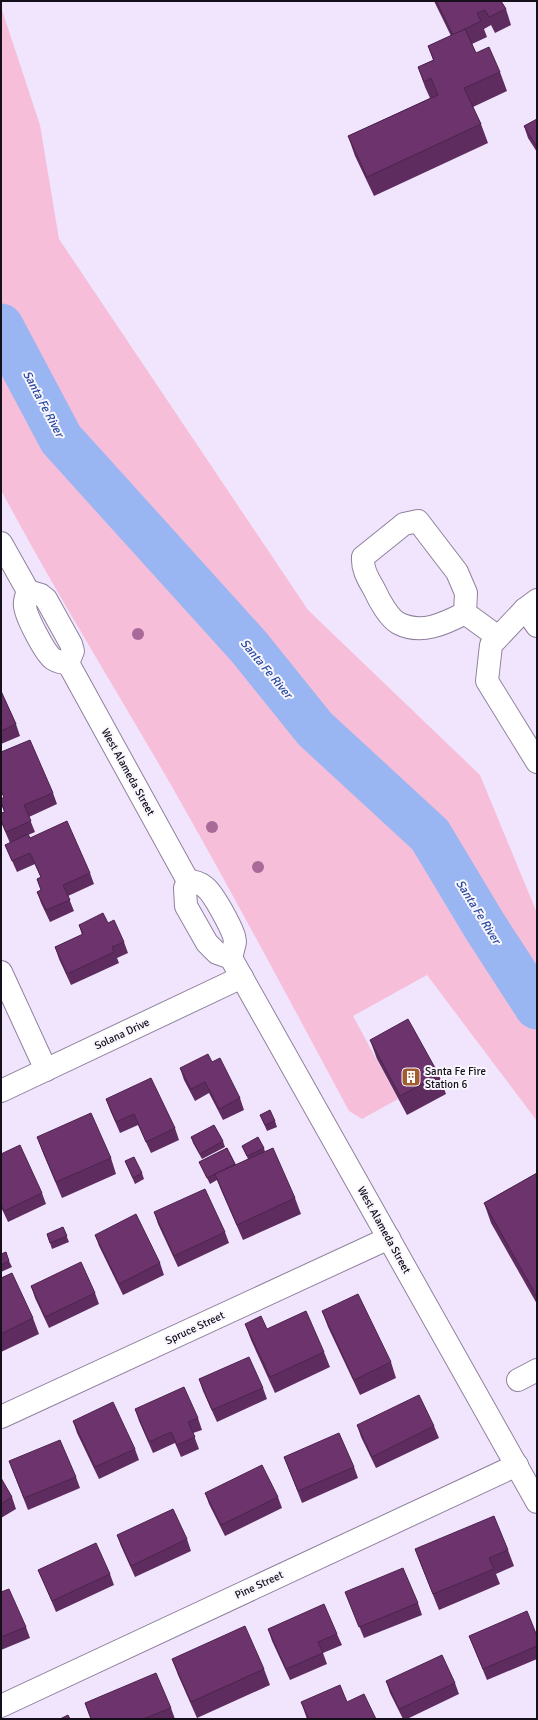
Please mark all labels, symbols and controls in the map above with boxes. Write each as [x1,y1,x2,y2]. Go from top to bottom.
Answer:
water label: Santa Fe River [19,368,67,441]
water label: Santa Fe River [237,636,296,703]
street label: West Alameda Street [99,726,157,818]
water label: Santa Fe River [452,877,504,948]
street label: Solana Drive [92,1016,152,1052]
place label: Santa Fe Fire Station 6 [425,1065,486,1091]
building icon: Santa Fe Fire Station 6 [400,1066,422,1088]
street label: West Alameda Street [355,1184,413,1276]
street label: Spruce Street [163,1309,227,1347]
street label: Pine Street [233,1568,285,1602]

